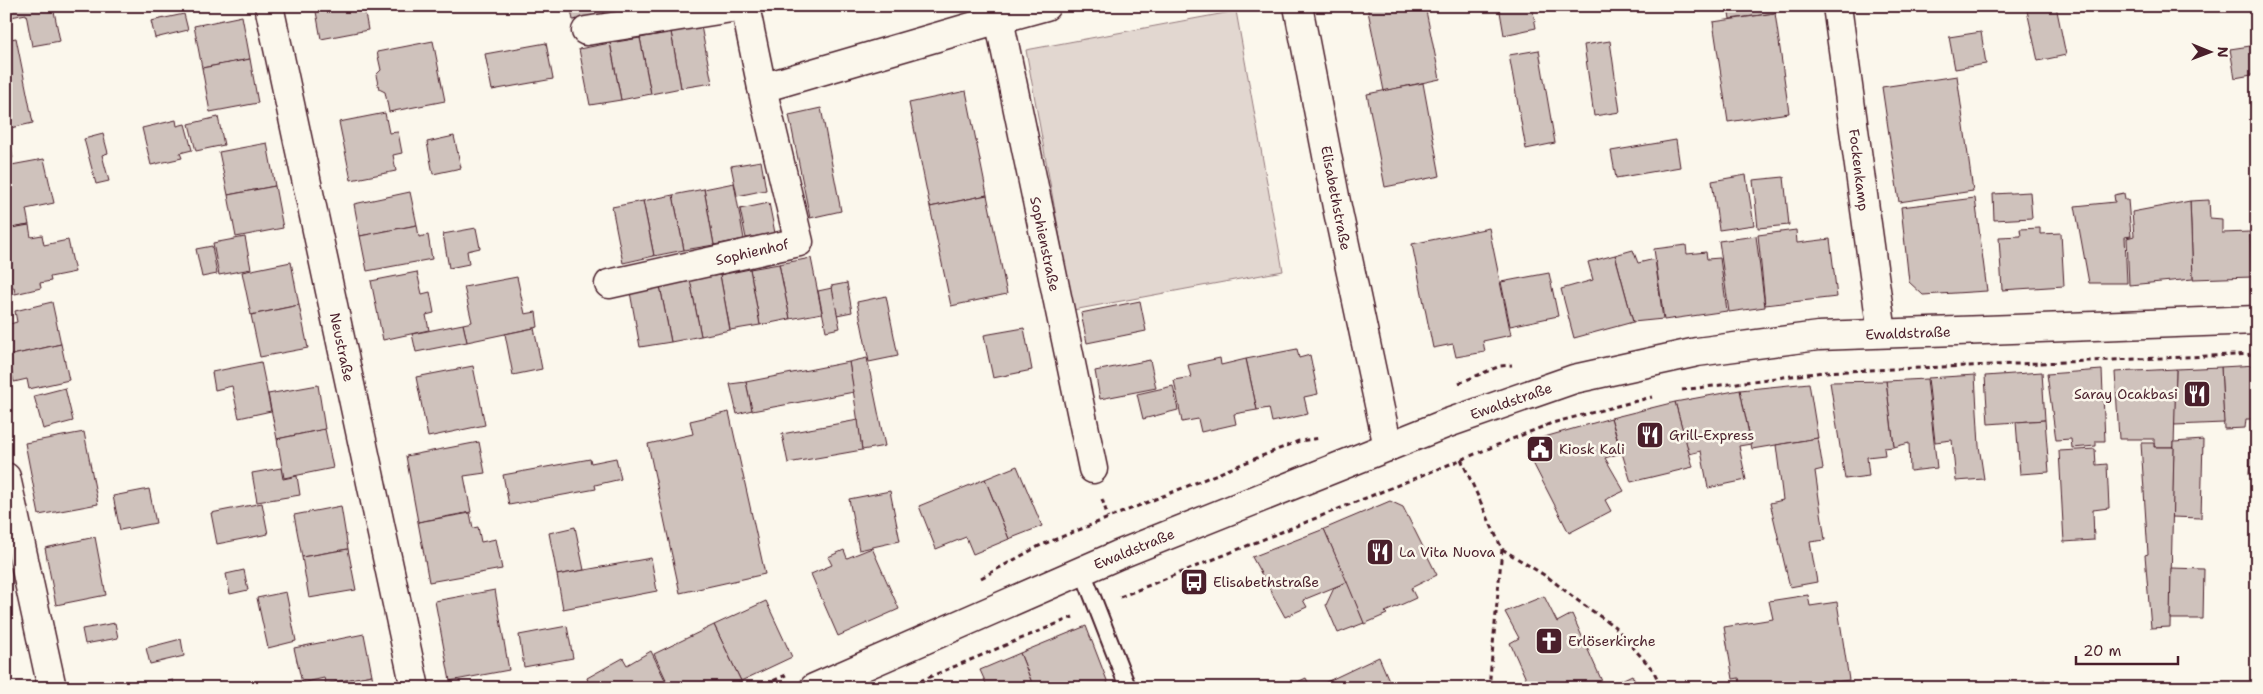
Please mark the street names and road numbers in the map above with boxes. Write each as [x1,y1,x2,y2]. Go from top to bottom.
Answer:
street label: Fockenkamp [1845,128,1873,212]
street label: Elisabethstraße [1317,144,1355,252]
street label: Sophienstraße [1026,195,1064,293]
street label: Sophienhof [714,235,791,269]
street label: Neustraße [326,311,358,383]
street label: Ewaldstraße [1865,323,1951,343]
street label: Ewaldstraße [1468,379,1554,423]
street label: Ewaldstraße [1091,525,1177,573]

